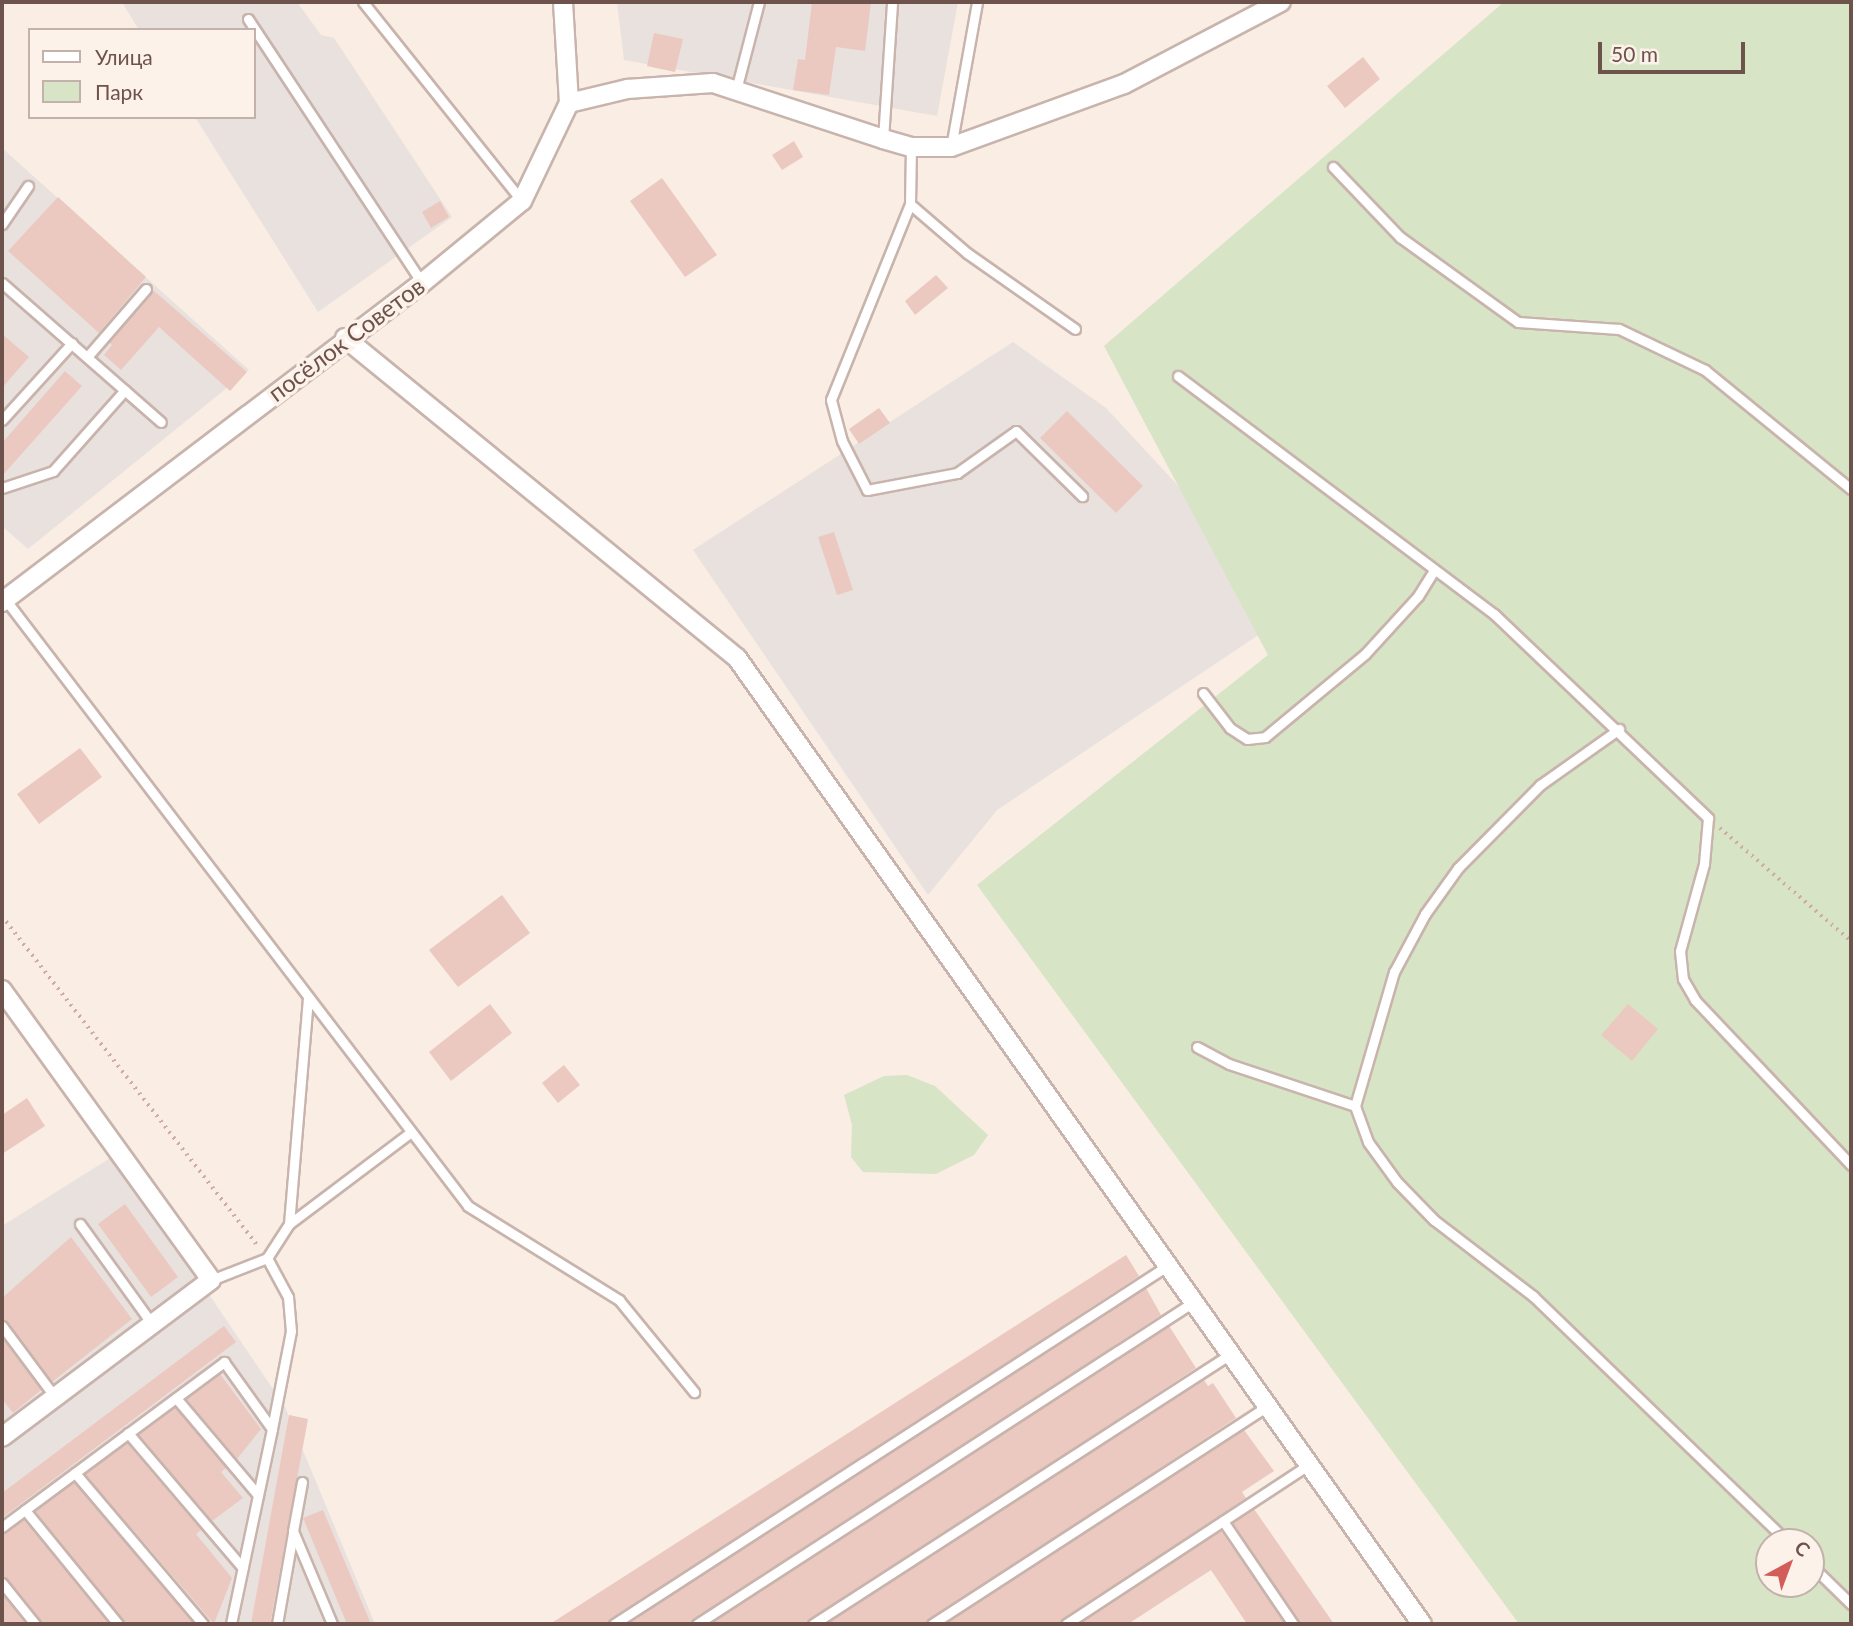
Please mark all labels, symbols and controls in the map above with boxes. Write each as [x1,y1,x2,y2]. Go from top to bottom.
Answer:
legend [28,28,256,119]
scale bar [1601,28,1748,72]
text: 50 m [1611,41,1658,66]
text: Улица [95,44,153,69]
text: Парк [95,79,143,104]
street label: посёлок Советов [262,271,430,407]
north arrow [1755,1528,1825,1598]
text: С [1790,1535,1815,1561]

